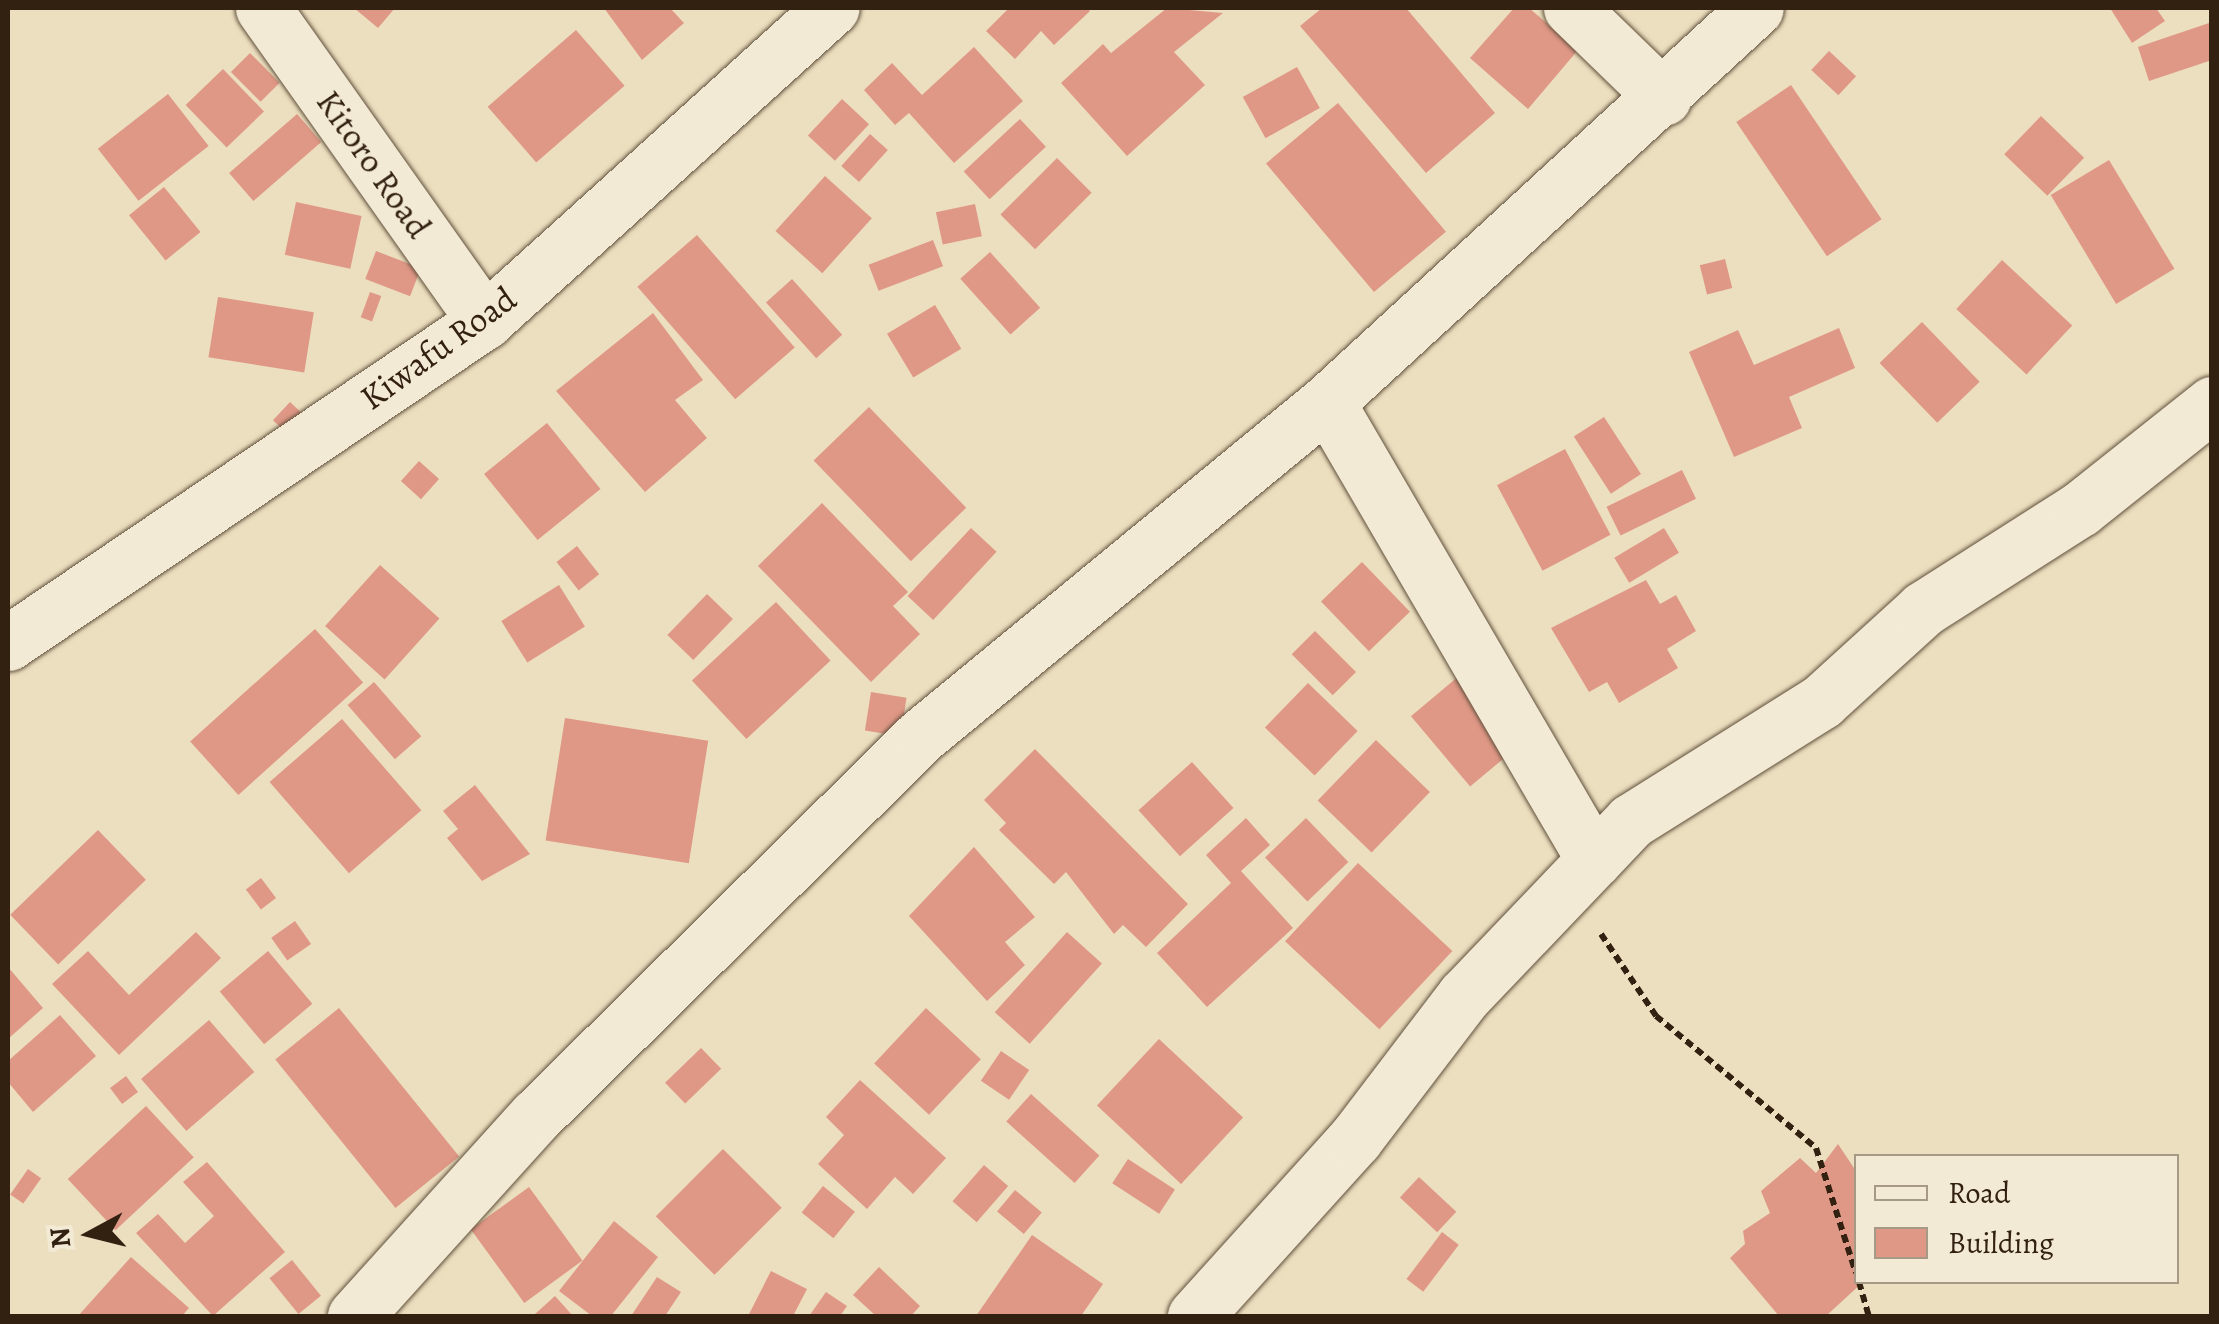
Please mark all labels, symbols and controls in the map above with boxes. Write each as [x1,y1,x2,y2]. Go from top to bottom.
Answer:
street label: Kitoro Road [308,82,440,246]
street label: Kiwafu Road [352,277,524,419]
legend [1854,1154,2179,1284]
text: Road [1948,1173,2010,1213]
north arrow [40,1184,140,1284]
text: Building [1948,1223,2054,1263]
text: N [40,1225,80,1250]

